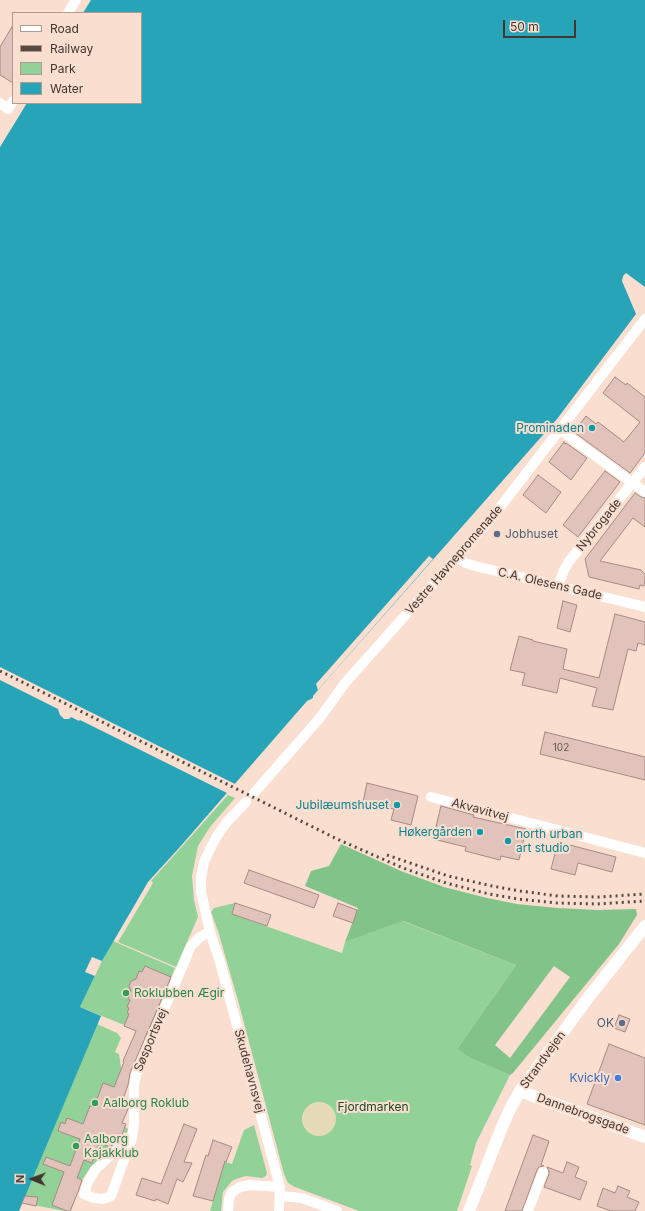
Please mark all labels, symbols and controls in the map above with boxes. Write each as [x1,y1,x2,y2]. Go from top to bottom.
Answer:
legend [12,12,142,104]
scale bar [505,12,578,38]
text: 50 m [510,19,539,34]
text: Road [50,21,79,36]
text: Railway [50,41,93,56]
text: Park [50,61,76,76]
text: Water [50,81,83,96]
place label: Prominaden [516,421,584,435]
marker: Prominaden [587,423,597,433]
street label: Nybrogade [574,496,624,554]
street label: Vestre Havnepromenade [402,502,506,618]
place label: Jobhuset [505,527,558,541]
marker: Jobhuset [492,529,502,539]
street label: C.A. Olesens Gade [496,565,604,603]
house number: 102 [553,742,569,754]
street label: Akvavitvej [450,795,510,825]
place label: Jubilæumshuset [295,798,389,812]
marker: Jubilæumshuset [392,800,402,810]
place label: Høkergården [398,825,472,839]
marker: Høkergården [475,827,485,837]
place label: north urban art studio [516,827,582,855]
marker: north urban art studio [503,836,513,846]
place label: Roklubben Ægir [134,986,224,1000]
marker: Roklubben Ægir [121,988,131,998]
street label: Søsportsvej [131,1006,171,1074]
place label: OK [597,1016,614,1030]
marker: OK [617,1018,627,1028]
street label: Skudehavnsvej [231,1028,267,1114]
street label: Strandvejen [517,1028,569,1092]
place label: Kvickly [570,1071,610,1085]
marker: Kvickly [613,1073,623,1083]
street label: Dannebrogsgade [535,1091,631,1137]
place label: Aalborg Roklub [103,1096,189,1110]
marker: Aalborg Roklub [90,1098,100,1108]
park label: Fjordmarken [337,1100,409,1114]
place label: Aalborg Kajakklub [84,1132,139,1160]
marker: Aalborg Kajakklub [71,1141,81,1151]
north arrow [12,1159,52,1199]
text: N [13,1174,27,1183]

